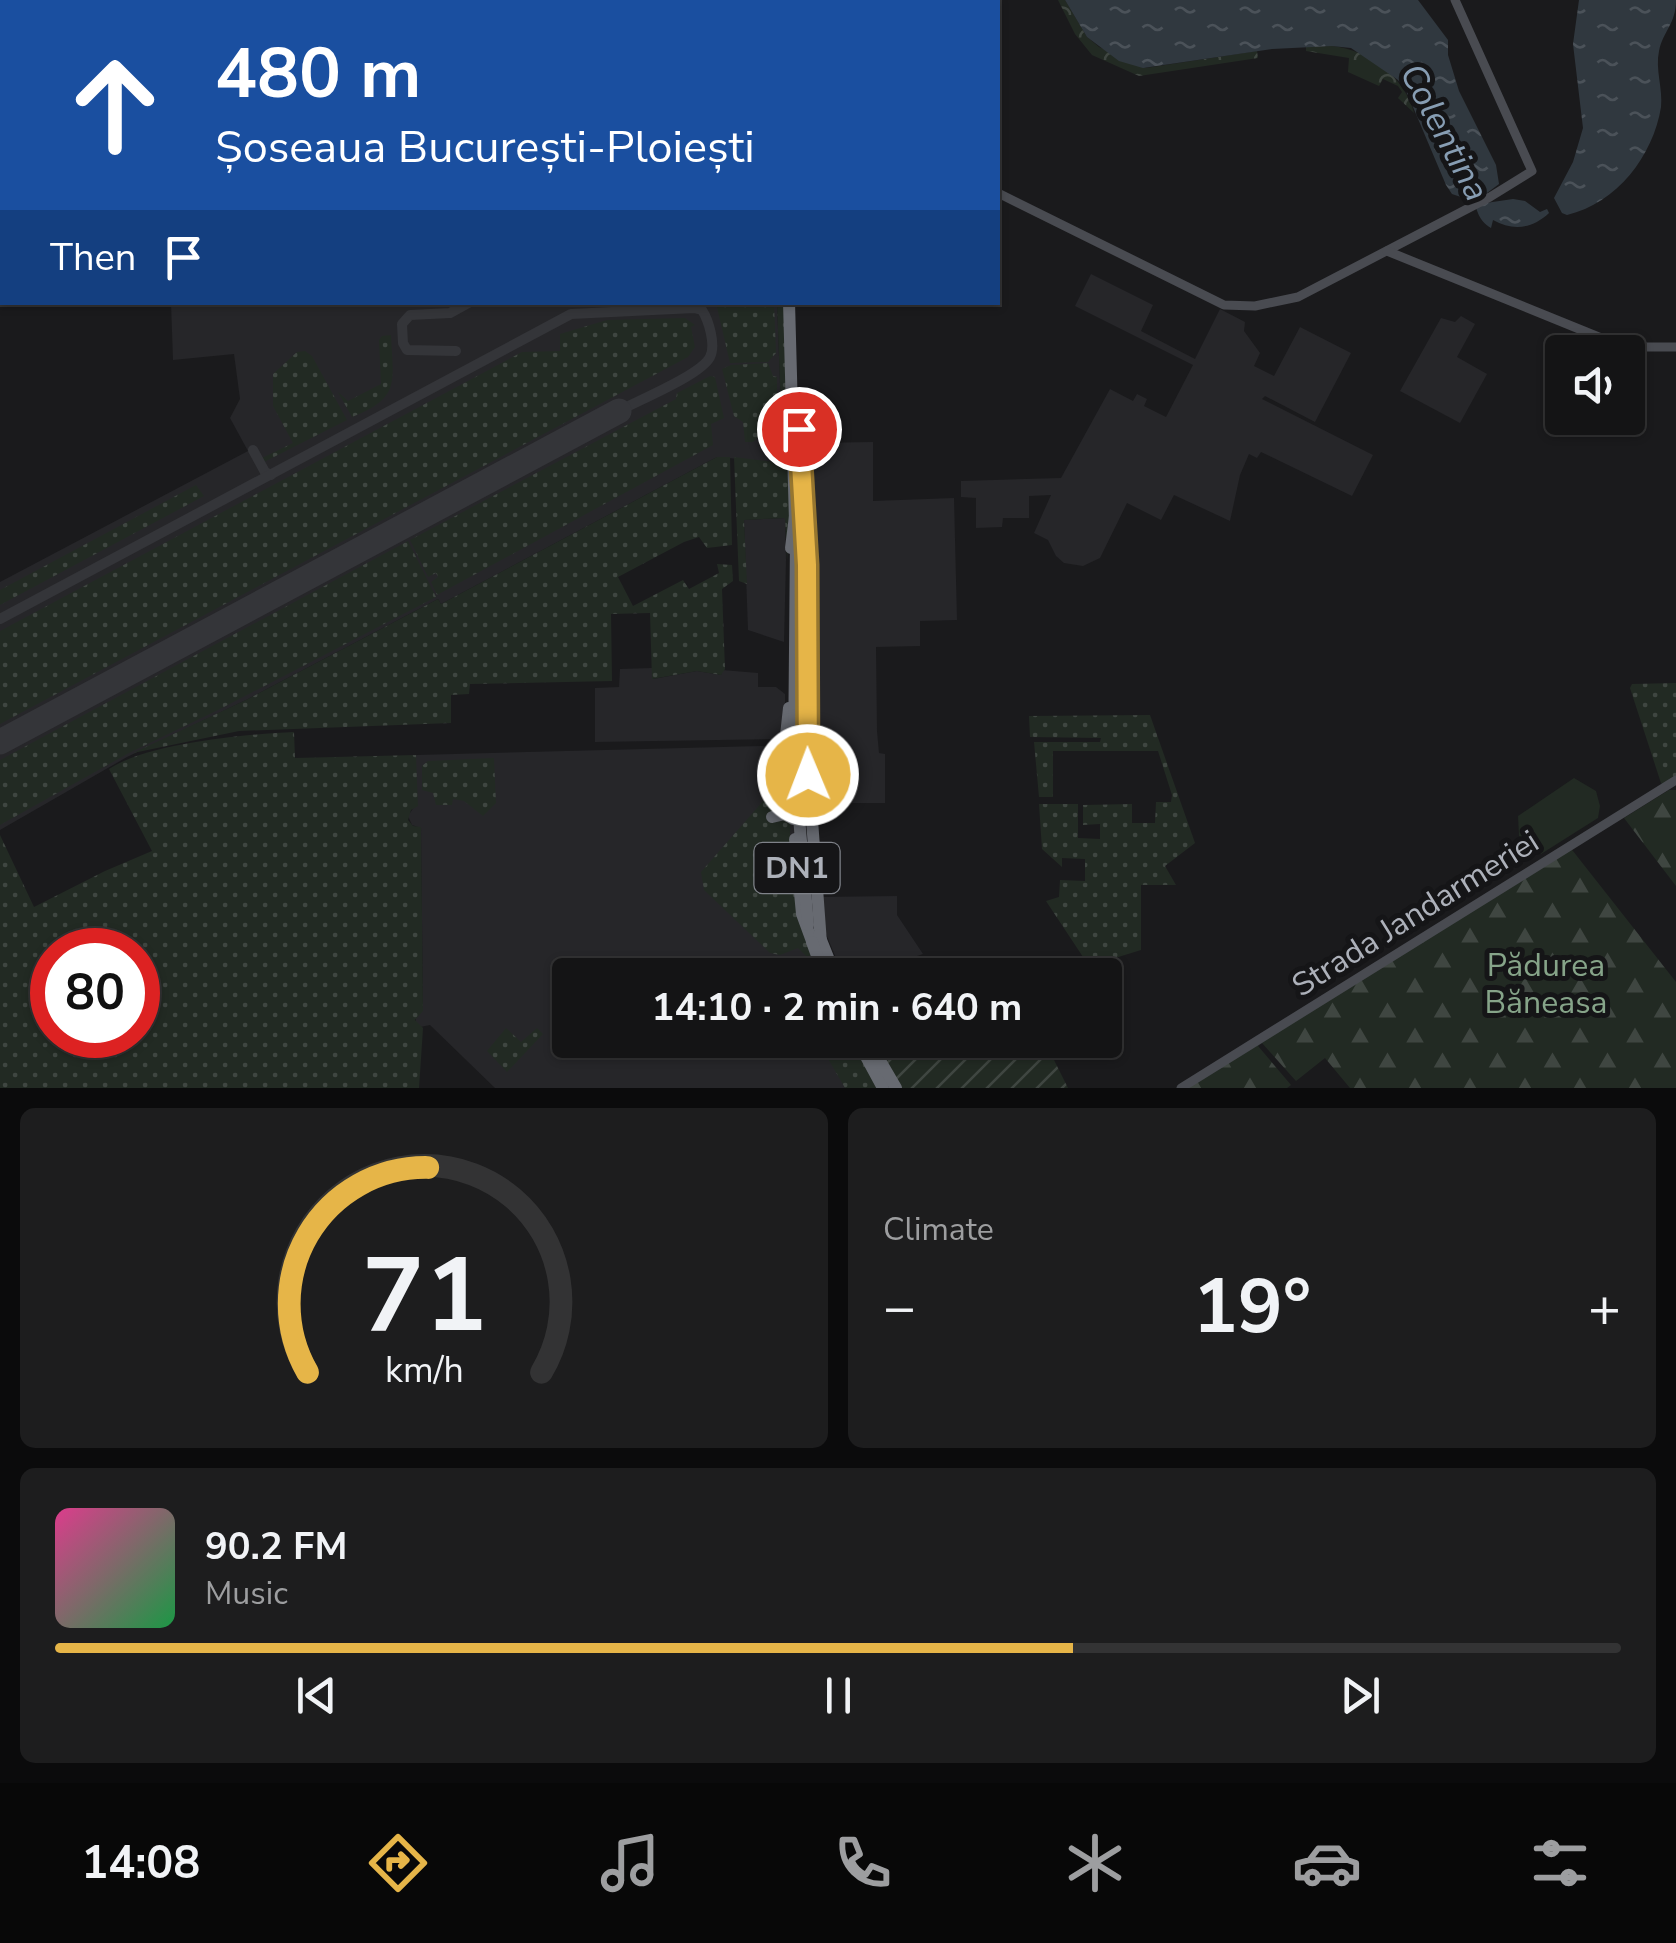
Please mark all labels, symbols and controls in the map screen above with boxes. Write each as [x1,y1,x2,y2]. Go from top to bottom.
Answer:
text: 480 m [215,26,421,122]
icon: ahead [50,40,180,170]
water label: Colentina [1389,55,1500,209]
text: Șoseaua București-Ploiești [215,117,755,178]
icon: arrive [156,230,211,285]
text: Then [50,232,136,283]
map controls [1545,335,1645,435]
button: sound [1545,335,1645,435]
pin [757,387,842,472]
icon: arrive [772,402,827,457]
position arrow [756,723,860,827]
street label: Strada Jandarmeriei [1284,820,1547,1007]
road number: DN1 [754,843,840,893]
speed limit sign: 80 [30,928,160,1058]
park label: Pădurea Băneasa [1484,944,1608,1024]
text: 14:10 · 2 min · 640 m [652,982,1022,1033]
text: Climate [883,1208,994,1251]
text: 71 [362,1225,486,1367]
text: 19° [1193,1256,1311,1358]
text: − [883,1270,916,1345]
text: + [1588,1270,1621,1345]
text: km/h [385,1346,463,1395]
text: 90.2 FM [205,1521,347,1572]
text: Music [205,1572,288,1615]
icon: previous [289,1668,344,1723]
icon: pause [811,1668,866,1723]
icon: next [1333,1668,1388,1723]
icon: directions [363,1828,433,1898]
icon: music [595,1828,665,1898]
icon: phone [828,1828,898,1898]
icon: climate [1060,1828,1130,1898]
icon: car [1292,1828,1362,1898]
icon: filters [1525,1828,1595,1898]
text: 14:08 [81,1833,200,1894]

